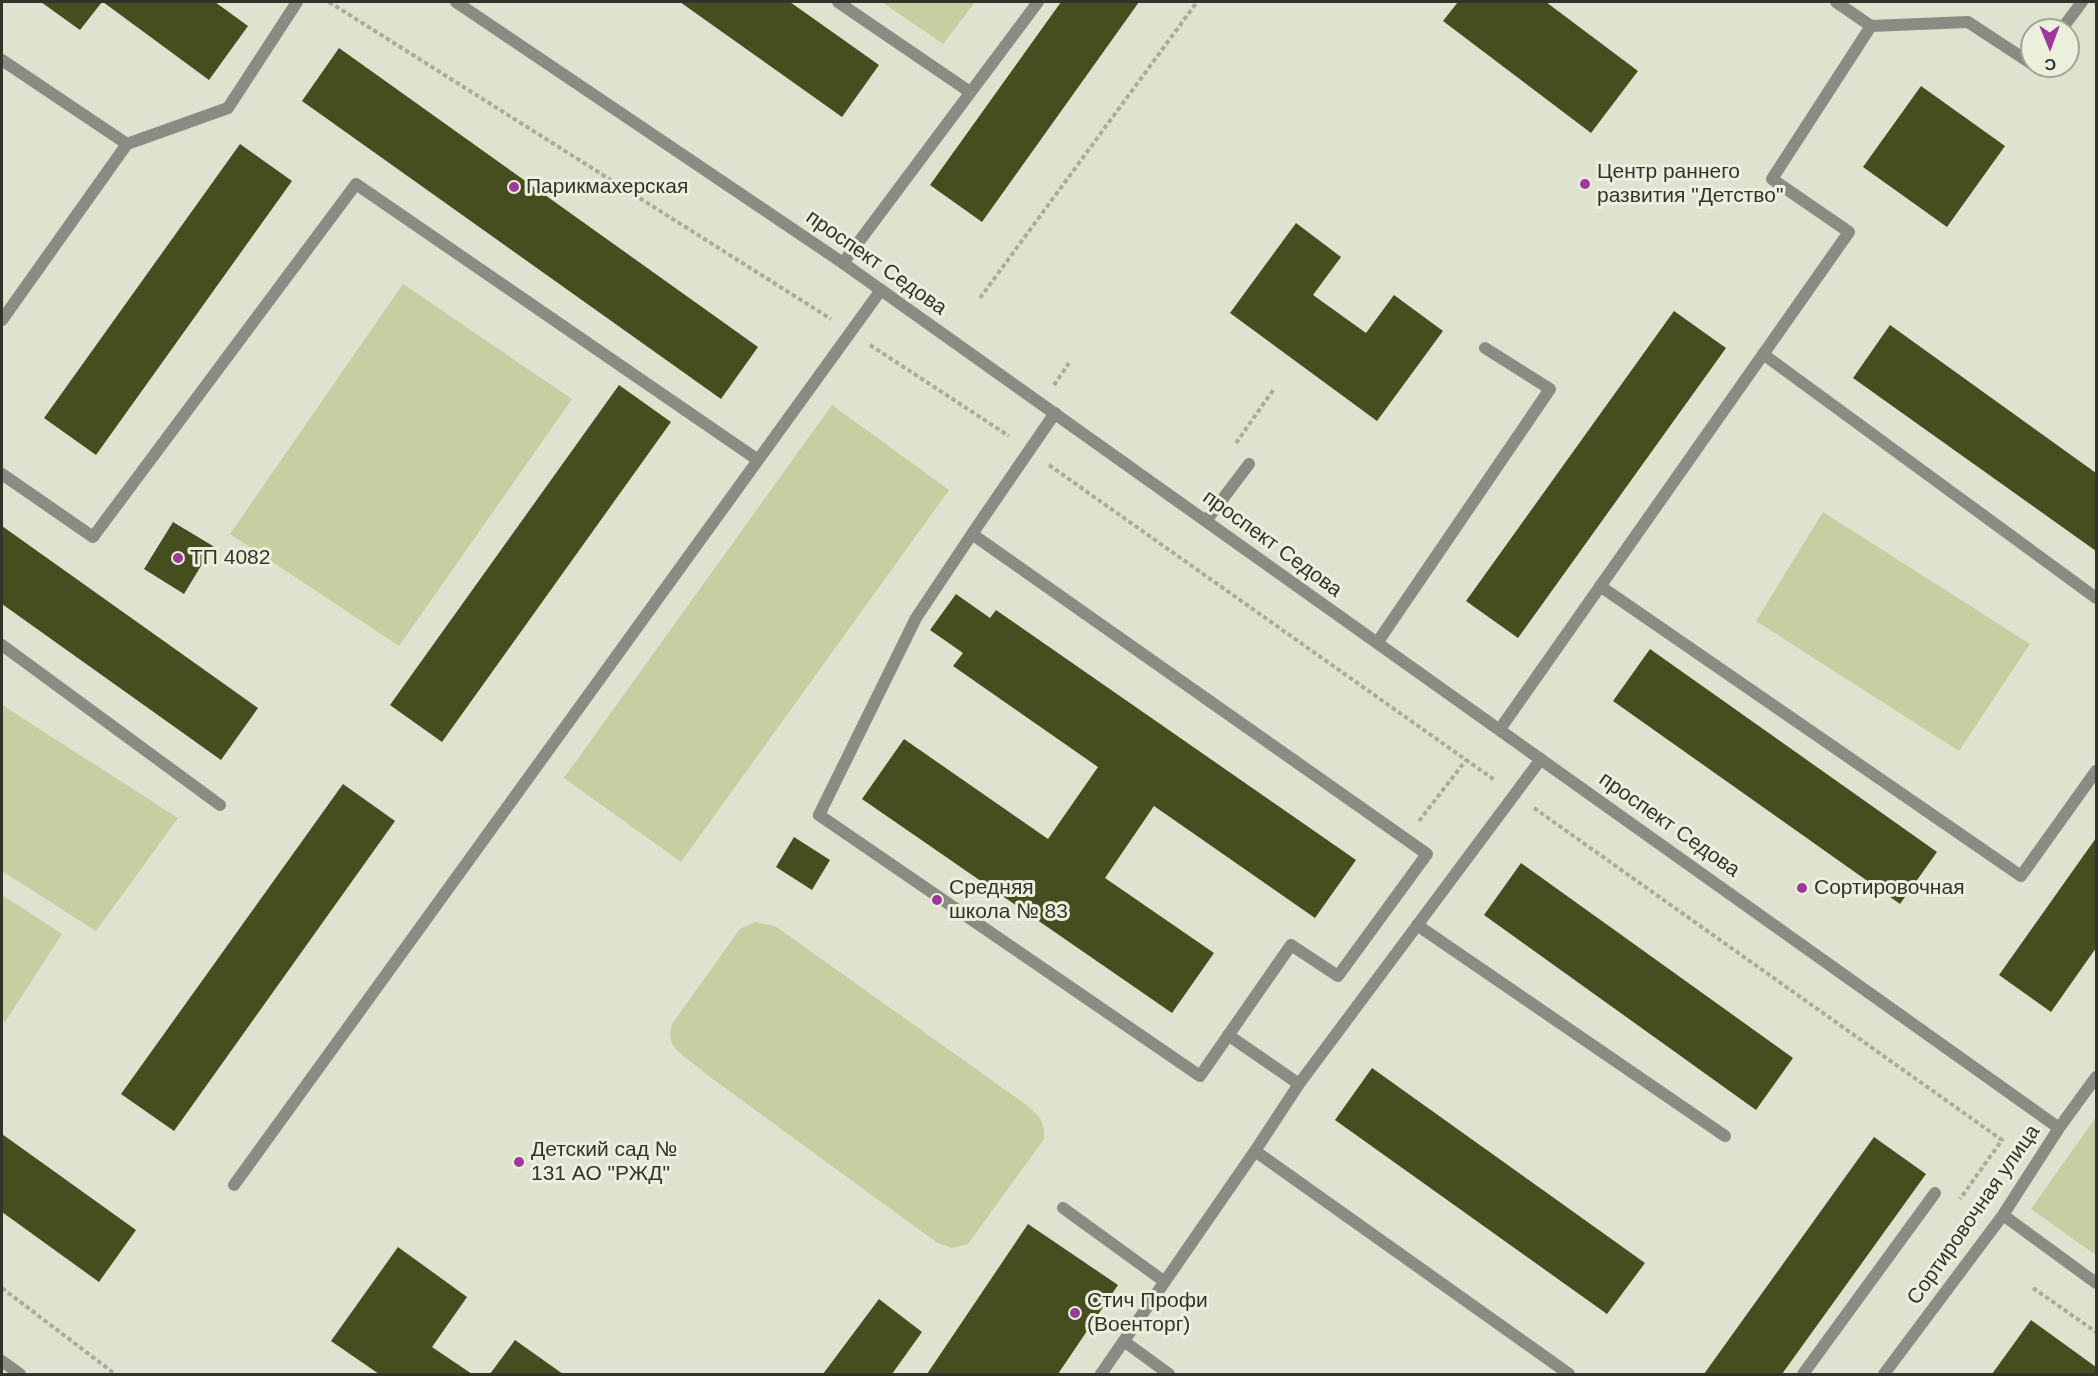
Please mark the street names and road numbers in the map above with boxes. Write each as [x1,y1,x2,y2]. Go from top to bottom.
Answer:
street label: проспект Седова [801,205,951,321]
street label: проспект Седова [1197,485,1347,603]
street label: проспект Седова [1594,767,1744,883]
street label: Сортировочная улица [1902,1120,2046,1310]

